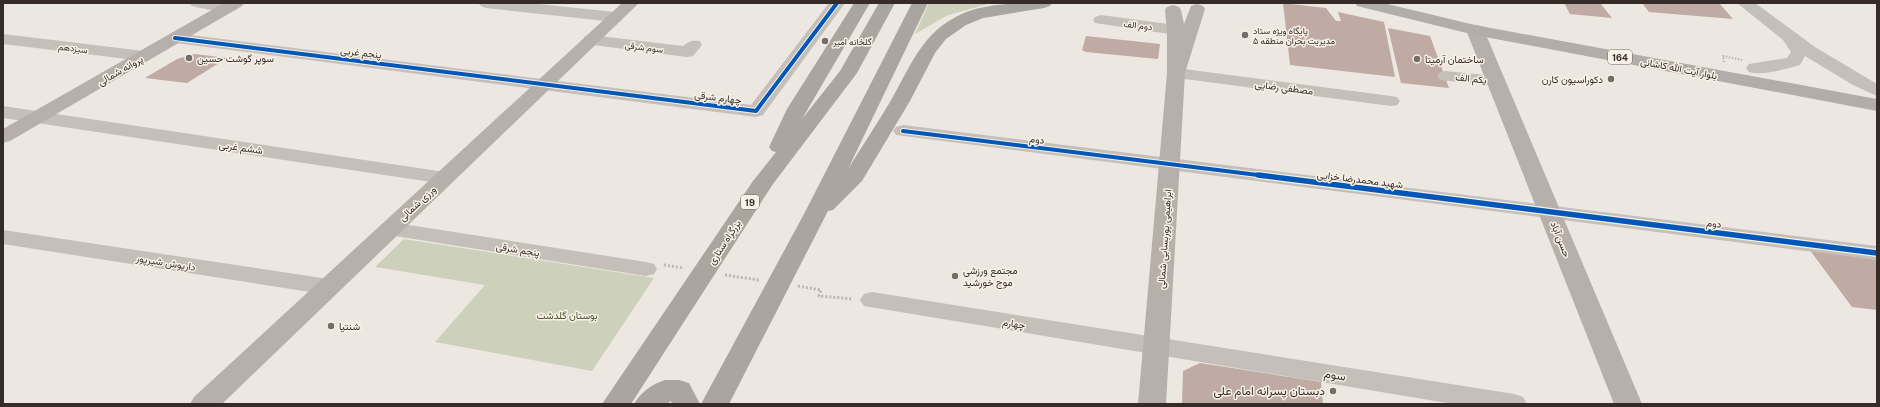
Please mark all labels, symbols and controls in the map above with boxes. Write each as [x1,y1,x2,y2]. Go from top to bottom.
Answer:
street label: دوم الف [1123,18,1153,33]
place label: پایگاه ویژه ستاد مدیریت بحران منطقه ۵ [1253,25,1335,47]
marker: پایگاه ویژه ستاد مدیریت بحران منطقه ۵ [1240,30,1250,40]
marker: گلخانه امیر [820,36,830,46]
place label: گلخانه امیر [832,36,872,48]
street label: سوم شرقی [624,39,664,56]
street label: سیزدهم [57,41,88,56]
street label: پنجم غربی [340,44,382,62]
road number: 164 [1608,50,1632,64]
street label: پروانه شمالی [95,52,146,89]
place label: سوپر گوشت حسین [197,52,274,66]
marker: سوپر گوشت حسین [184,53,194,63]
place label: ساختمان آرمیتا [1425,53,1484,66]
marker: ساختمان آرمیتا [1412,54,1422,64]
street label: بلوار آیت الله کاشانی [1639,55,1718,82]
street label: یکم الف [1455,70,1487,87]
place label: دکوراسیون کارن [1542,73,1603,86]
marker: دکوراسیون کارن [1606,74,1616,84]
street label: مصطفی رضایی [1254,77,1314,98]
street label: چهارم شرقی [693,88,743,108]
street label: دوم [1029,132,1045,147]
street label: ششم غربی [218,138,264,157]
street label: شهید محمدرضا خزایی [1316,168,1404,191]
street label: ورزی شمالی [396,183,439,224]
street label: ابراهیمی پوربسابی شمالی [1155,189,1175,289]
road number: 19 [741,195,759,209]
street label: دوم [1706,216,1722,231]
street label: بزرگراه ستاری [705,217,744,267]
street label: حسن آباد [1547,219,1574,259]
street label: پنجم شرقی [495,240,541,260]
street label: داریوش شیرپور [134,251,197,275]
place label: مجتمع ورزشی موج خورشید [963,264,1018,289]
marker: مجتمع ورزشی موج خورشید [950,271,960,281]
park label: بوستان گلدشت [536,309,598,322]
street label: چهارم [1001,315,1027,333]
place label: شنتیا [339,320,360,333]
marker: شنتیا [326,321,336,331]
street label: سوم [1323,366,1347,385]
place label: دبستان پسرانه امام علی [1214,384,1325,399]
marker: دبستان پسرانه امام علی [1328,386,1338,396]

